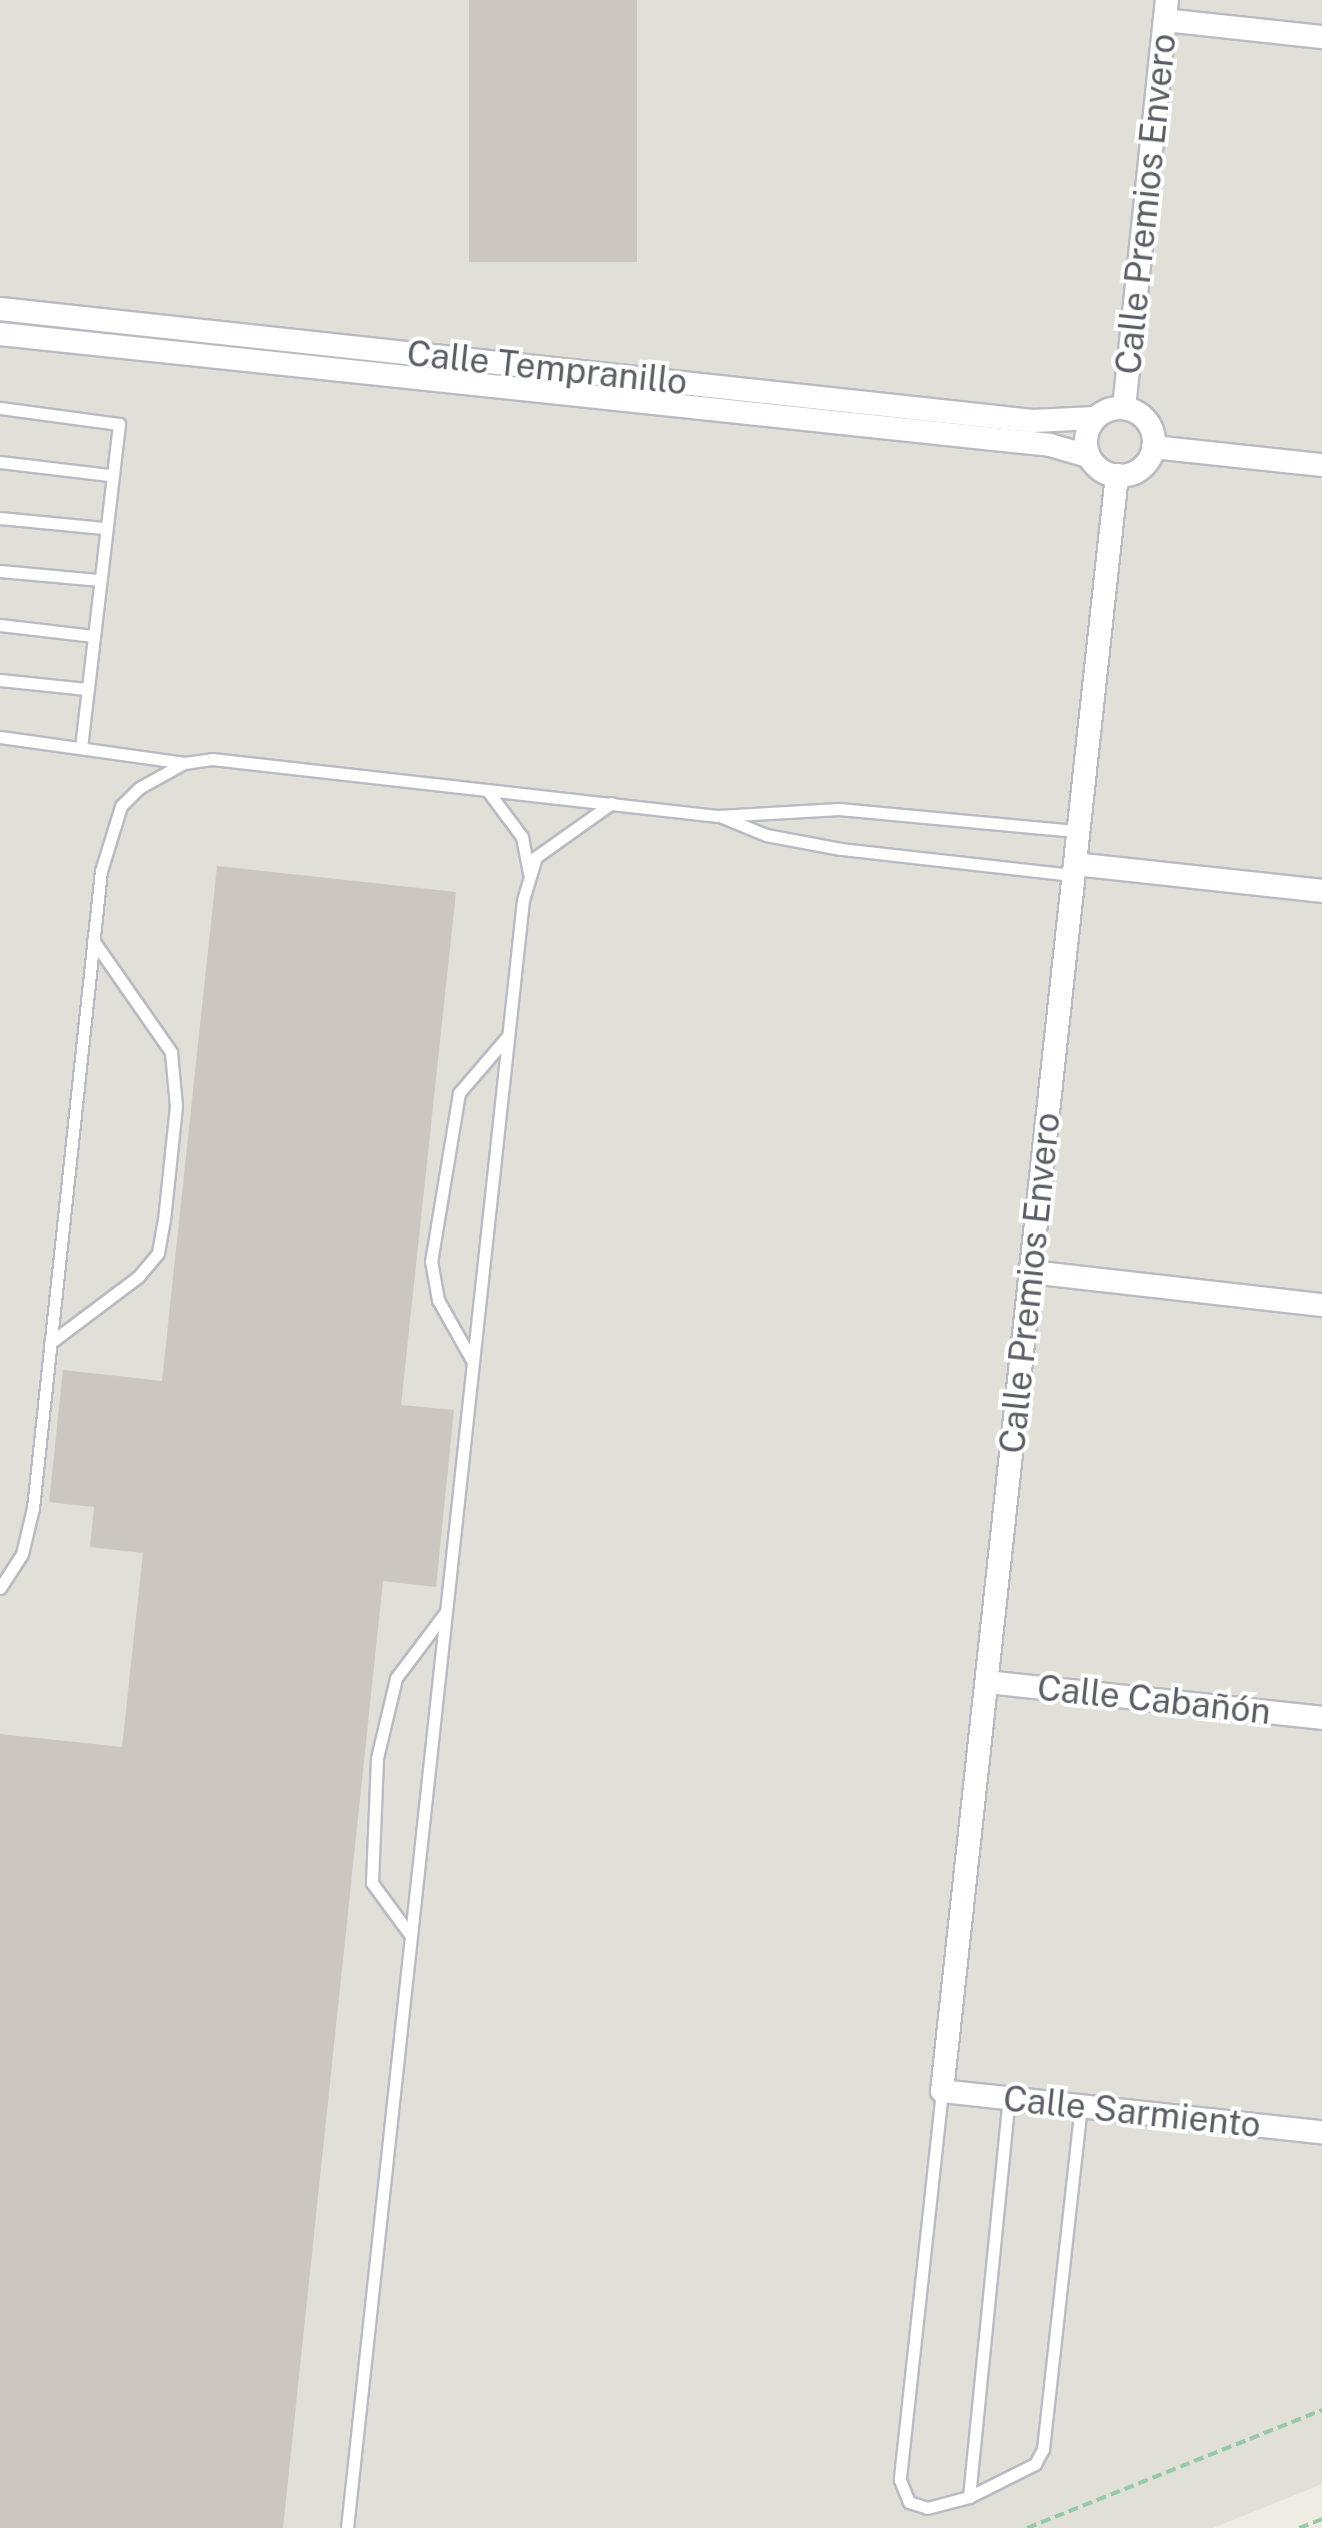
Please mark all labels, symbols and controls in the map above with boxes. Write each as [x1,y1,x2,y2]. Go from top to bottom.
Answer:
street label: Calle Premios Envero [1107,31,1185,377]
street label: Calle Tempranillo [405,332,689,404]
street label: Calle Premios Envero [991,1110,1069,1456]
street label: Calle Cabañón [1035,1667,1273,1733]
street label: Calle Sarmiento [1001,2078,1263,2146]

